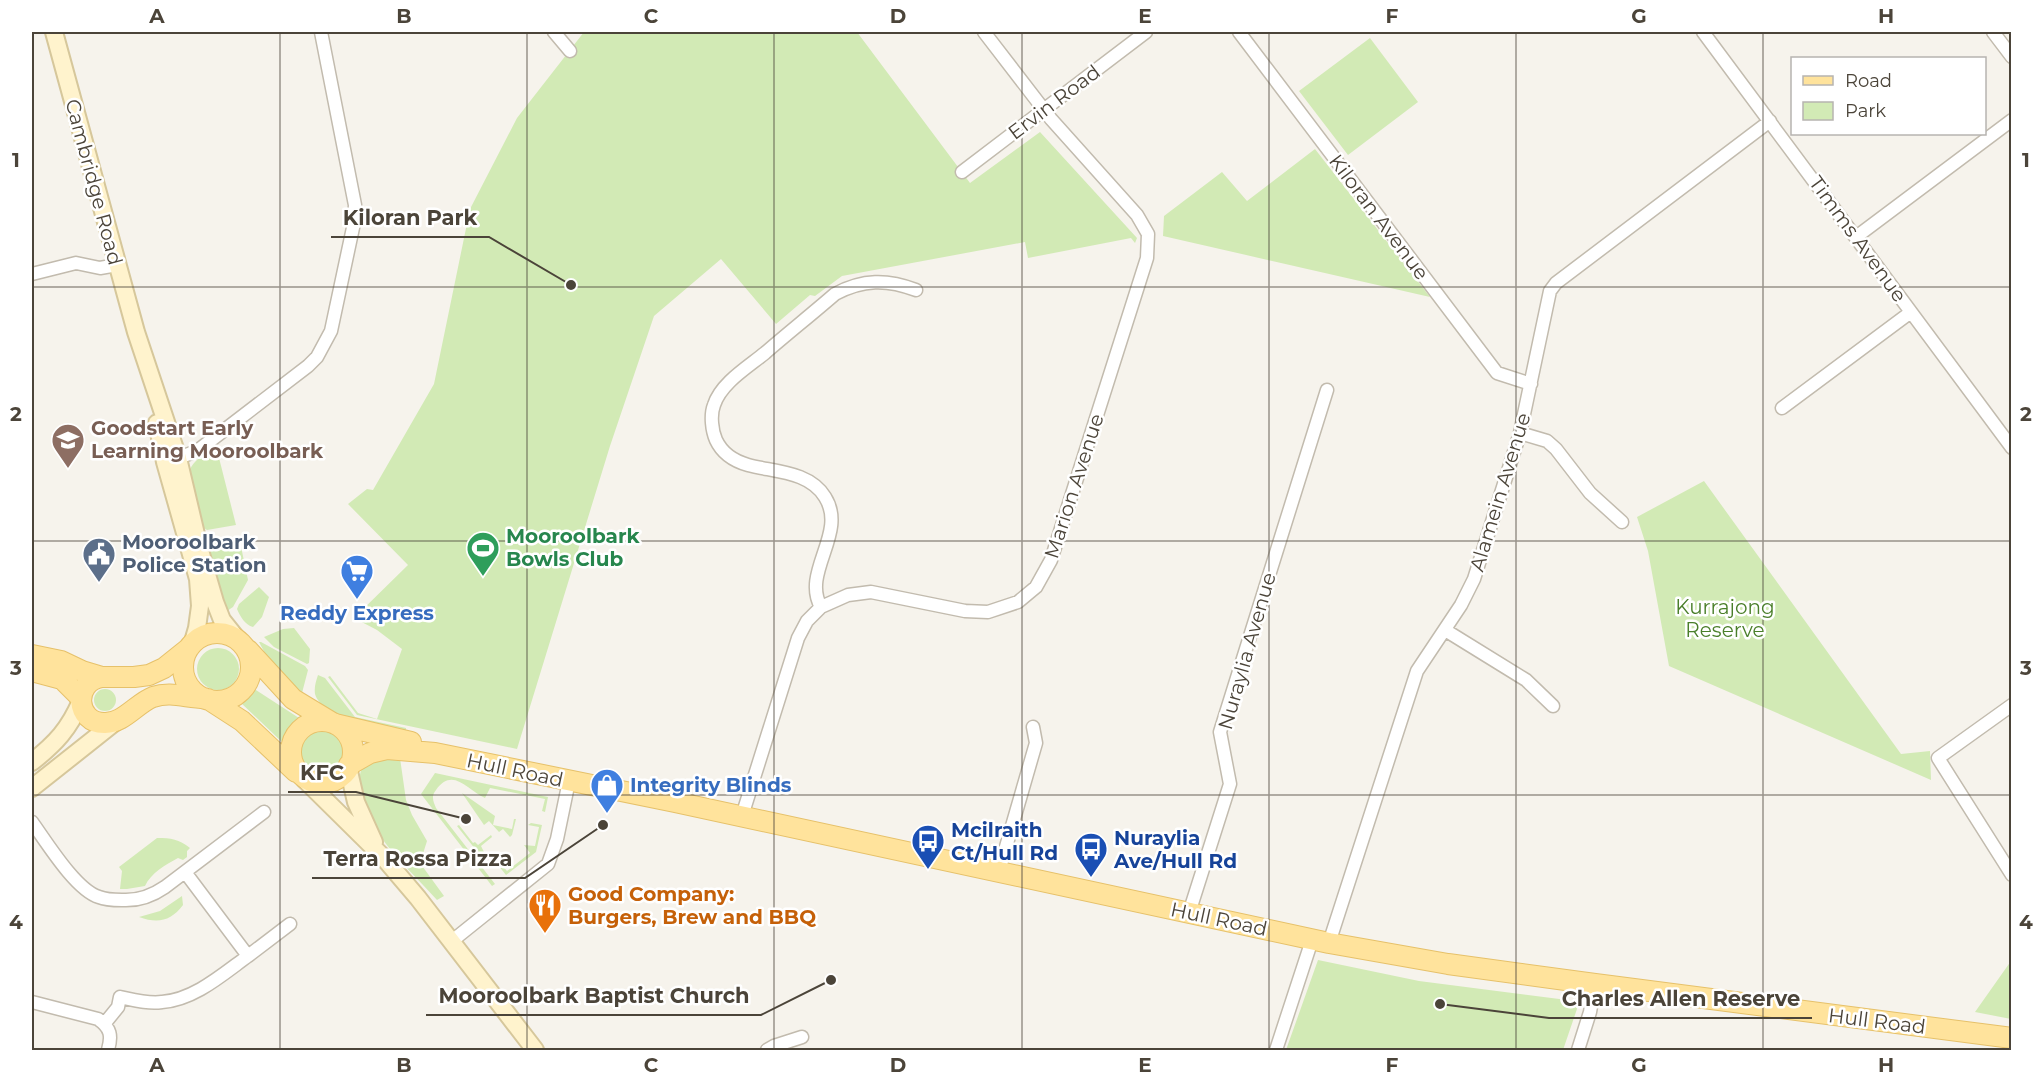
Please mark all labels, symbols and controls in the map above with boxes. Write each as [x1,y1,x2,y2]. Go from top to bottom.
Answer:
text: A [148,4,165,28]
text: B [396,4,412,28]
text: C [644,4,659,28]
text: D [890,4,906,28]
text: E [1138,4,1152,28]
text: F [1386,4,1399,28]
text: G [1631,4,1647,28]
text: H [1878,4,1894,28]
legend [1791,57,1986,135]
street label: Ervin Road [1003,60,1105,144]
text: Road [1845,70,1892,92]
street label: Cambridge Road [60,96,128,268]
text: Park [1845,100,1886,122]
text: 1 [12,148,20,172]
text: 1 [2022,148,2030,172]
street label: Kiloran Avenue [1324,150,1434,284]
street label: Timms Avenue [1804,171,1912,307]
callout: Kiloran Park [331,198,489,237]
text: Kiloran Park [343,205,477,230]
text: 2 [10,402,22,426]
text: 2 [2020,402,2032,426]
street label: Alamein Avenue [1464,410,1536,574]
street label: Marion Avenue [1039,411,1109,561]
place label: Goodstart Early Learning Mooroolbark [91,416,324,463]
school or university icon: Goodstart Early Learning Mooroolbark [50,422,86,469]
place label: Mooroolbark Bowls Club [506,524,640,571]
place label: Mooroolbark Police Station [122,530,267,577]
sports icon: Mooroolbark Bowls Club [465,530,501,577]
public building icon: Mooroolbark Police Station [81,536,117,583]
supermarket icon: Reddy Express [339,553,375,600]
street label: Nuraylia Avenue [1213,570,1281,732]
park label: Kurrajong Reserve [1675,595,1775,642]
place label: Reddy Express [280,601,434,625]
text: 3 [9,656,22,680]
text: 3 [2019,656,2032,680]
street label: Hull Road [465,748,565,792]
callout: KFC [288,753,356,792]
text: KFC [300,760,344,785]
shop icon: Integrity Blinds [589,767,625,814]
place label: Integrity Blinds [630,773,792,797]
place label: Mcilraith Ct/Hull Rd [951,818,1058,865]
bus stop icon: Mcilraith Ct/Hull Rd [910,823,946,870]
place label: Nuraylia Ave/Hull Rd [1113,826,1237,873]
bus stop icon: Nuraylia Ave/Hull Rd [1073,831,1109,878]
callout: Terra Rossa Pizza [312,839,525,878]
text: Terra Rossa Pizza [323,846,513,871]
place label: Good Company: Burgers, Brew and BBQ [568,882,816,929]
restaurant icon: Good Company: Burgers, Brew and BBQ [527,887,563,934]
street label: Hull Road [1169,897,1269,941]
text: 4 [9,910,23,934]
text: 4 [2019,910,2033,934]
callout: Mooroolbark Baptist Church [426,976,761,1015]
callout: Charles Allen Reserve [1549,979,1812,1018]
text: Mooroolbark Baptist Church [438,983,750,1008]
text: Charles Allen Reserve [1562,986,1800,1011]
street label: Hull Road [1827,1003,1927,1039]
text: A [148,1053,165,1077]
text: B [396,1053,412,1077]
text: C [644,1053,659,1077]
text: D [890,1053,906,1077]
text: E [1138,1053,1152,1077]
text: F [1386,1053,1399,1077]
text: G [1631,1053,1647,1077]
text: H [1878,1053,1894,1077]

